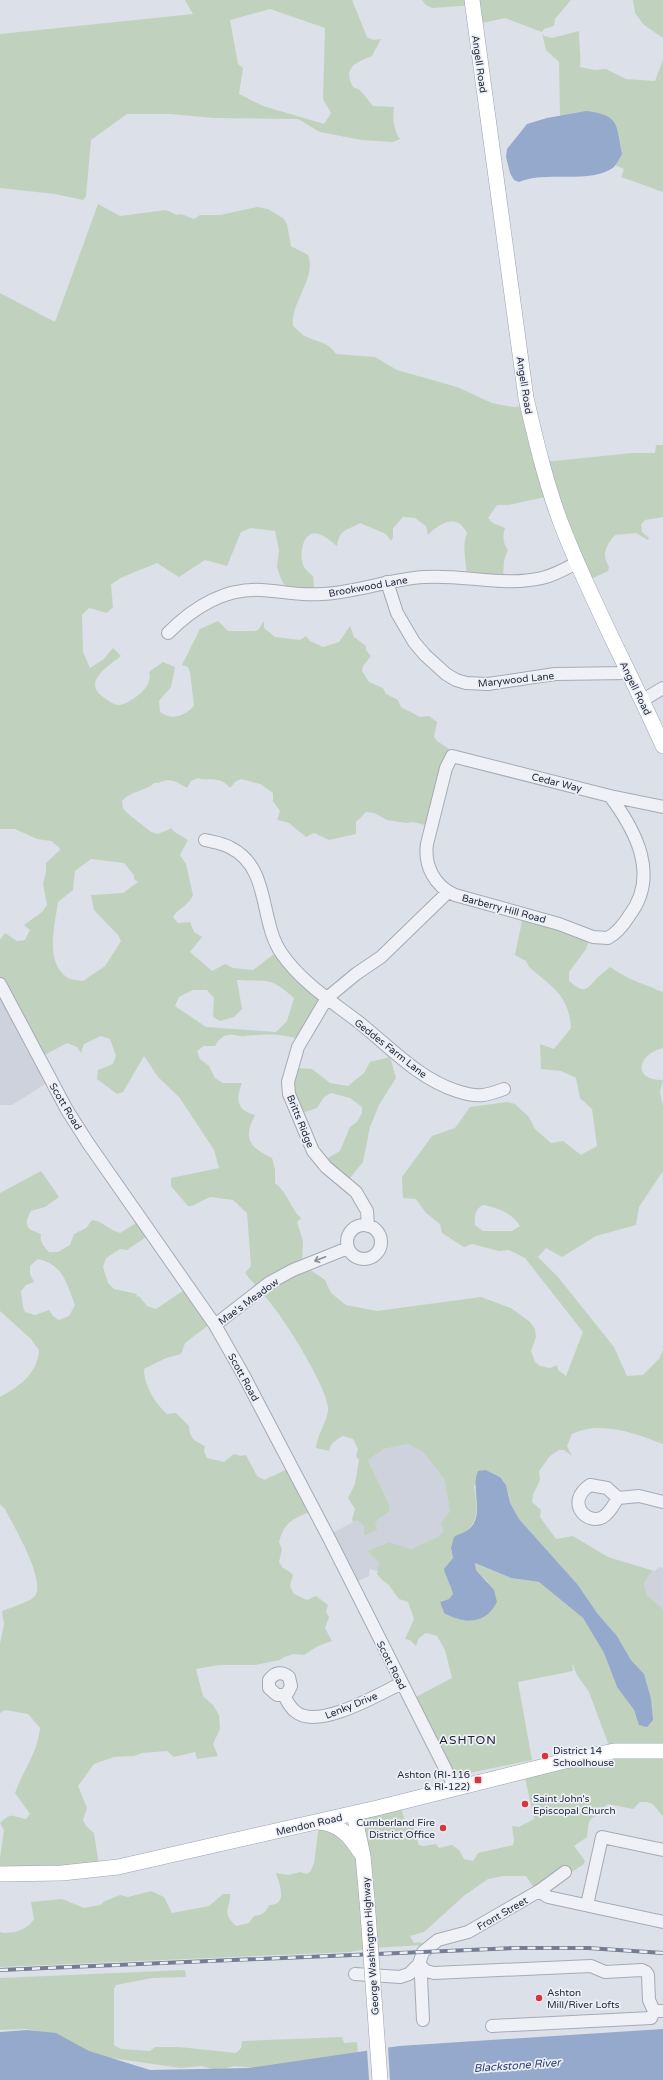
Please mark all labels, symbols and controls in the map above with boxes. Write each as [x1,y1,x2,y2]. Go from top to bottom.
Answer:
street label: Angell Road [469,35,489,94]
street label: Angell Road [514,355,534,415]
street label: Brookwood Lane [328,574,409,600]
street label: Angell Road [617,660,653,717]
street label: Marywood Lane [477,670,555,690]
street label: Cedar Way [530,771,584,795]
street label: Barberry Hill Road [460,892,547,926]
street label: Geddes Farm Lane [352,1017,429,1081]
street label: Scott Road [46,1081,84,1132]
street label: Britts Ridge [284,1093,316,1150]
one-way arrow [315,1255,327,1263]
street label: Mae's Meadow [216,1276,281,1328]
street label: Scott Road [225,1351,261,1404]
street label: Scott Road [374,1639,408,1692]
street label: Lenky Drive [323,1690,380,1722]
district label: ASHTON [439,1733,497,1747]
place label: District 14 Schoolhouse [553,1745,614,1769]
marker: District 14 Schoolhouse [540,1751,550,1761]
place label: Ashton (RI-116 & RI-122) [397,1769,470,1793]
marker: Ashton (RI-116 & RI-122) [473,1775,483,1785]
place label: Saint John's Episcopal Church [533,1793,616,1817]
marker: Saint John's Episcopal Church [520,1799,530,1809]
street label: Mendon Road [275,1812,343,1838]
place label: Cumberland Fire District Office [356,1817,435,1841]
marker: Cumberland Fire District Office [438,1823,448,1833]
street label: George Washington Highway [360,1876,382,2015]
street label: Front Street [475,1894,530,1933]
place label: Ashton Mill/River Lofts [547,1987,620,2011]
marker: Ashton Mill/River Lofts [534,1993,544,2003]
water label: Blackstone River [473,2056,563,2075]

